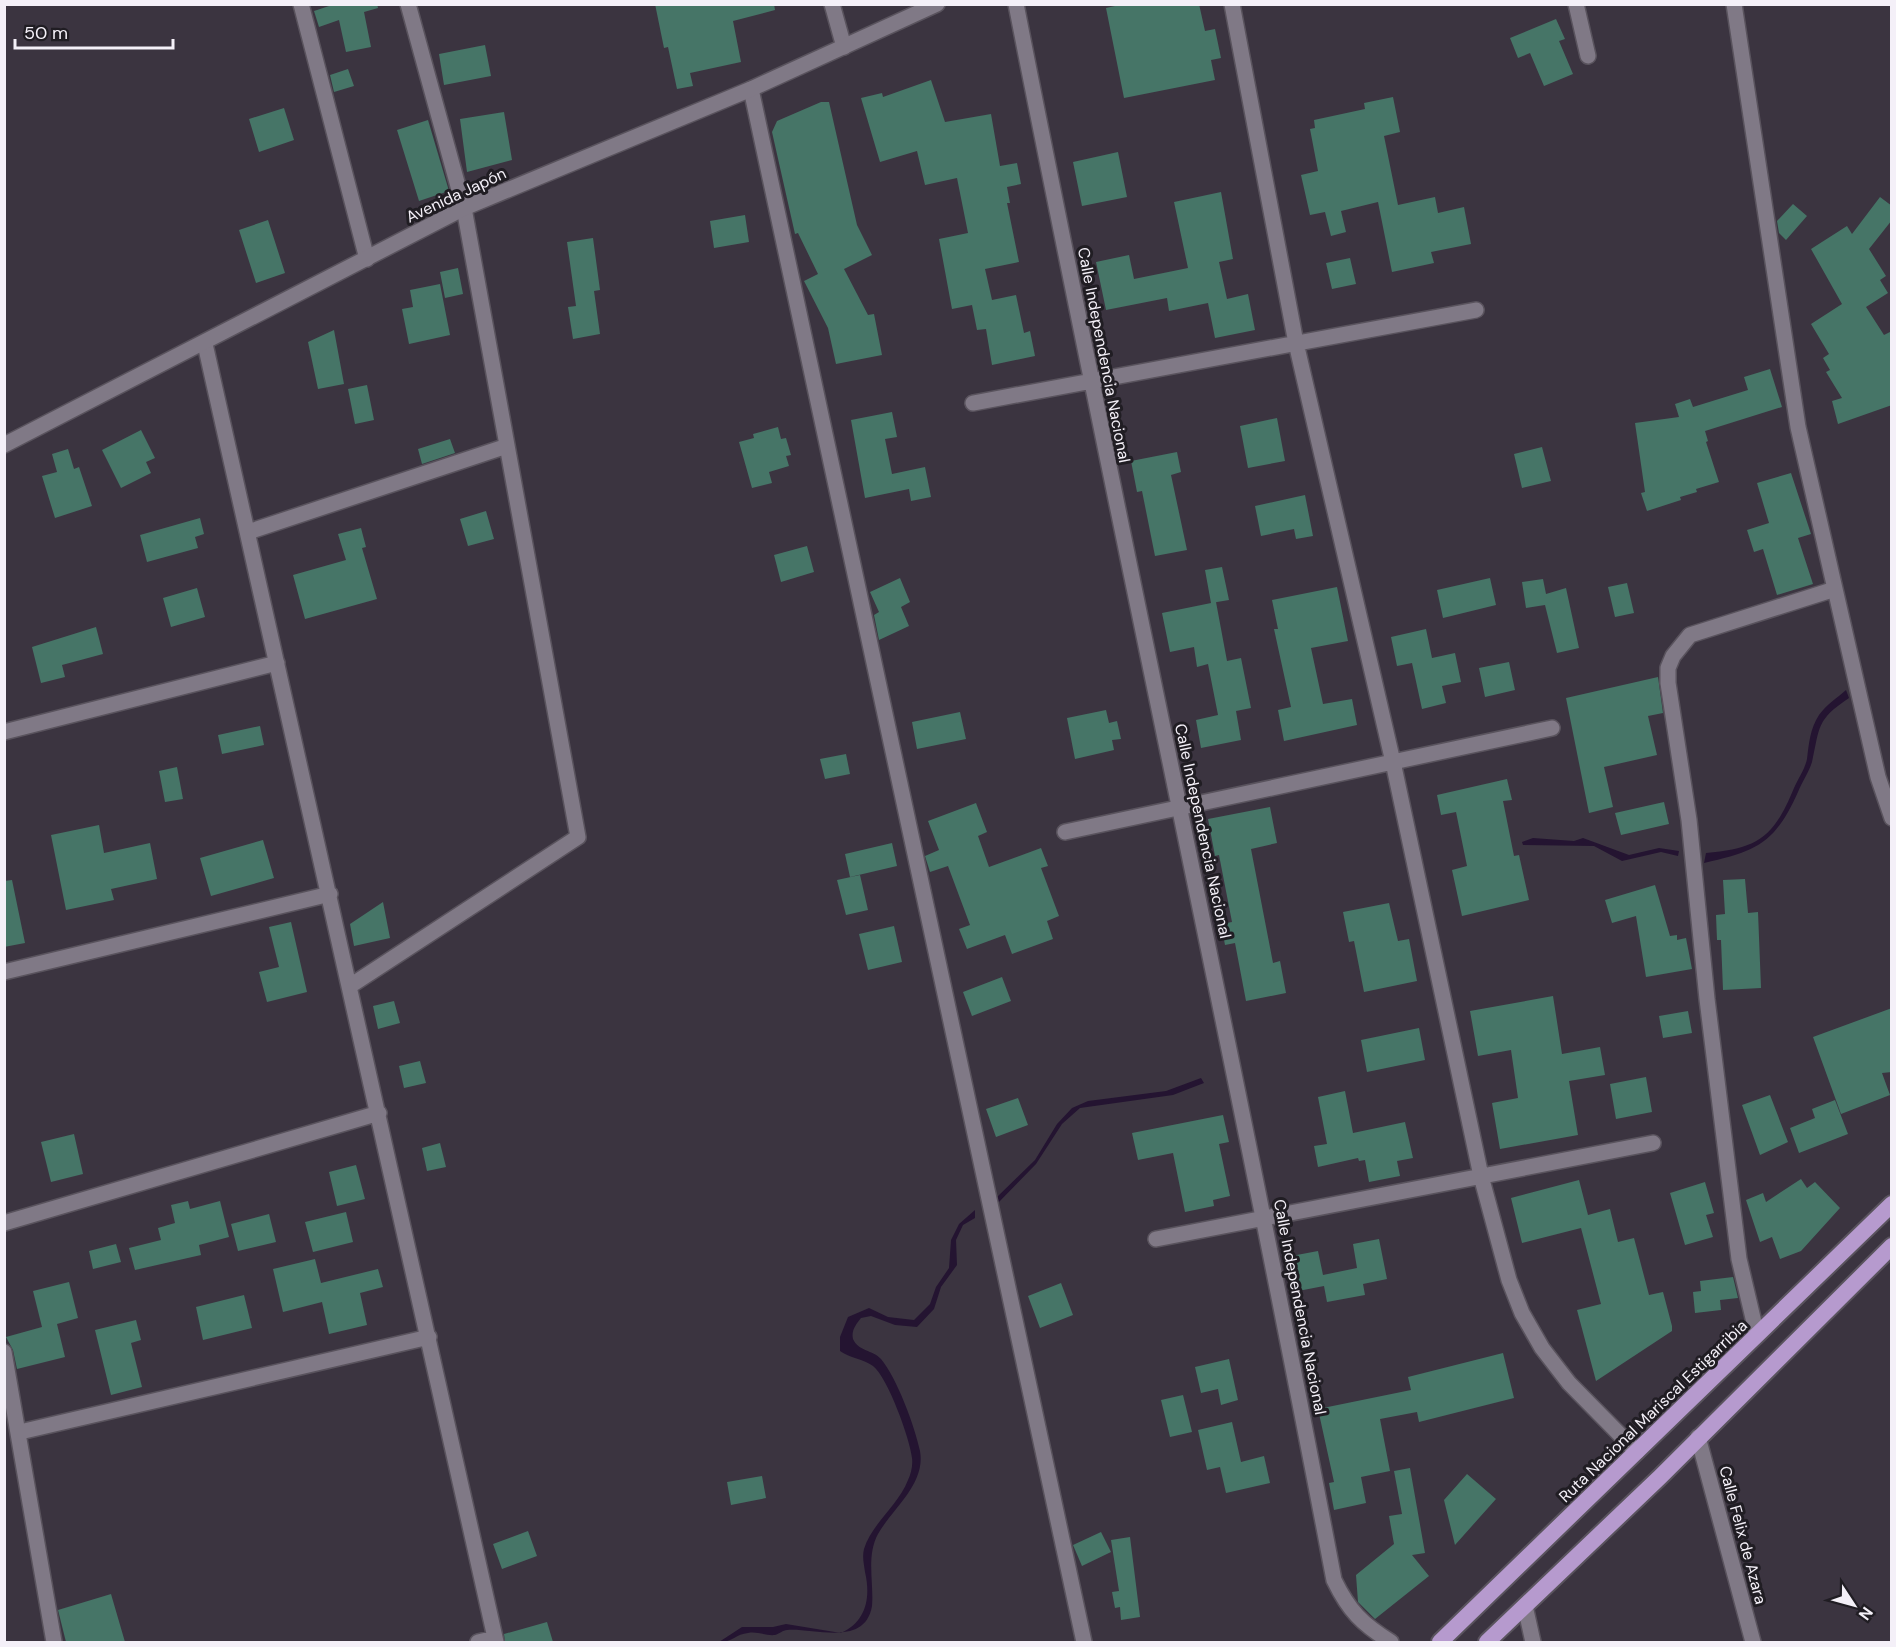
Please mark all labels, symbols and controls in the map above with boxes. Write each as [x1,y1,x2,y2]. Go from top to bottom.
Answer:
scale bar [15,12,172,50]
text: 50 m [24,21,68,45]
street label: Avenida Japón [402,163,510,227]
street label: Calle Independencia Nacional [1073,246,1135,464]
street label: Calle Independencia Nacional [1170,722,1236,940]
street label: Calle Independencia Nacional [1269,1198,1331,1416]
street label: Ruta Nacional Mariscal Estigarribia [1554,1315,1752,1507]
street label: Calle Felix de Azara [1714,1464,1772,1606]
north arrow [1824,1575,1884,1635]
text: N [1854,1603,1878,1624]

